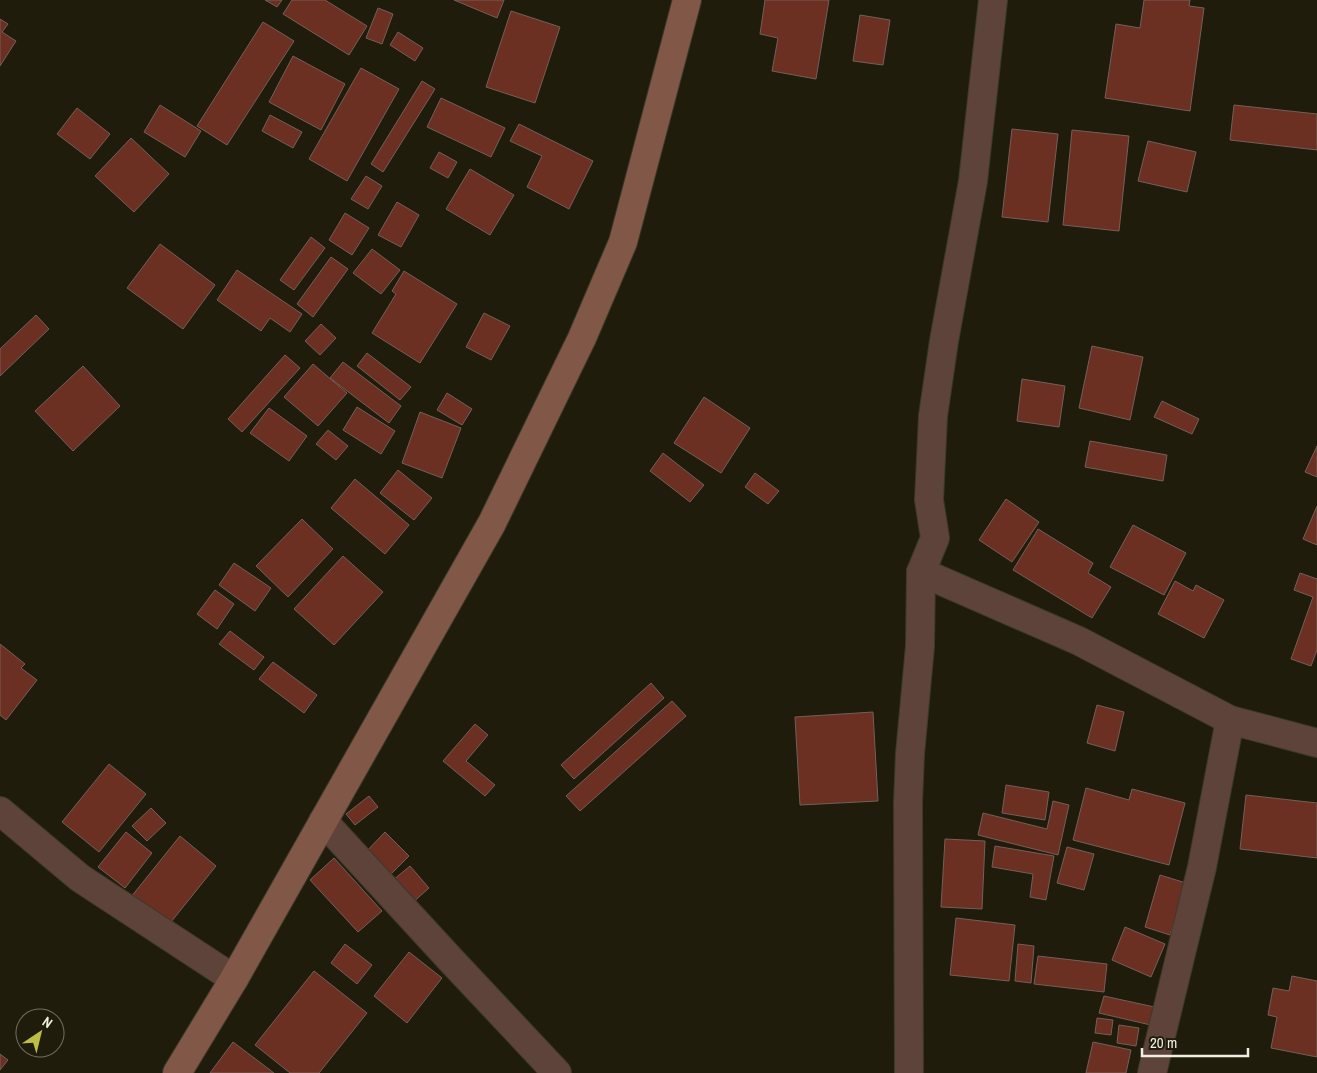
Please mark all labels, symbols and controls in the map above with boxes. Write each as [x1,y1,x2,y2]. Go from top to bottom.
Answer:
north arrow [15,1008,65,1058]
text: N [39,1013,56,1032]
scale bar [1142,1026,1248,1058]
text: 20 m [1150,1032,1177,1053]

